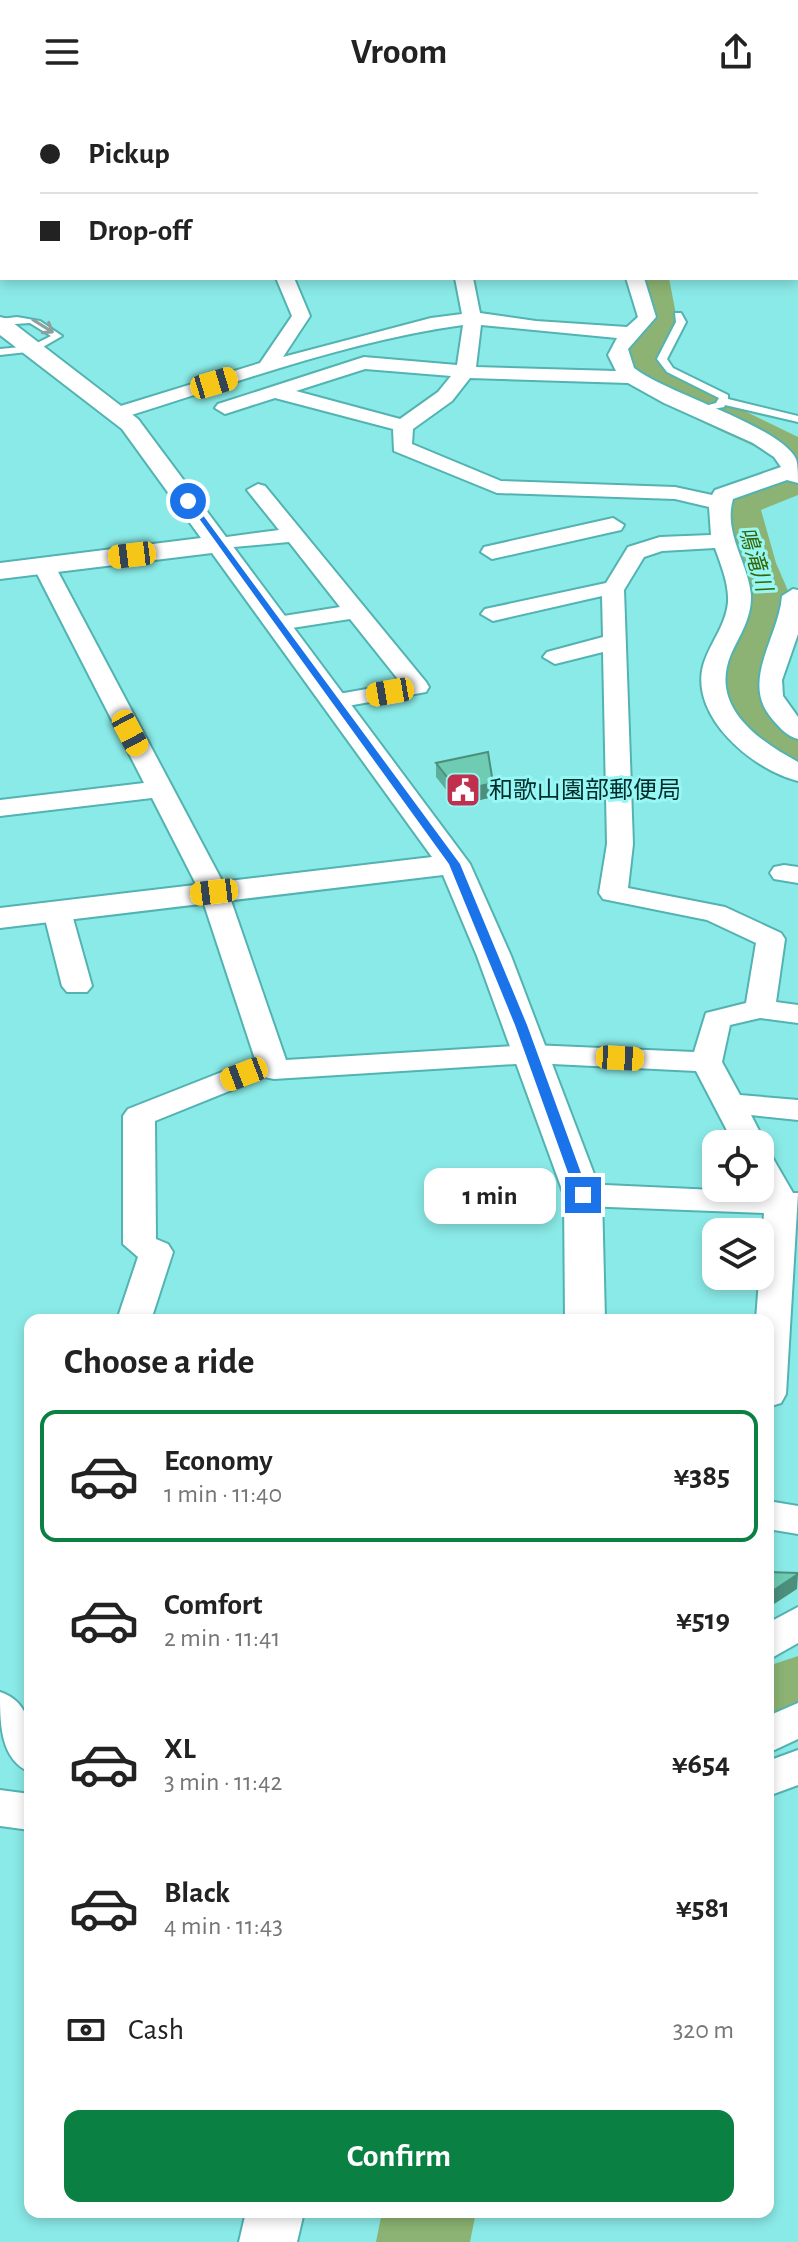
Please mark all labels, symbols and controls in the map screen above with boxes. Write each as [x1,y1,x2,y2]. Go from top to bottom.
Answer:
icon: menu [40,30,84,74]
icon: share [714,30,758,74]
text: Vroom [351,34,447,70]
text: Pickup [88,139,170,169]
text: Drop-off [88,216,191,246]
one-way arrow [31,318,53,334]
car [188,365,240,401]
route start [170,483,206,519]
water label: 鳴滝川 [735,524,777,596]
car [107,540,157,570]
car [364,676,416,708]
car [108,706,152,760]
public building icon: 和歌山園部郵便局 [444,771,482,809]
place label: 和歌山園部郵便局 [489,777,681,803]
car [189,877,239,907]
car [595,1045,645,1071]
car [217,1054,271,1094]
map controls [702,1130,774,1290]
button: locate [702,1130,774,1202]
callout: 1 min [423,1167,555,1223]
route end [565,1177,601,1213]
text: 1 min [463,1183,517,1209]
button: layers [702,1218,774,1290]
text: Choose a ride [64,1344,254,1380]
icon: car [68,1440,140,1512]
text: Economy [164,1446,273,1476]
text: ¥385 [674,1461,730,1491]
text: 1 min · 11:40 [164,1481,282,1507]
icon: car [68,1584,140,1656]
text: Comfort [164,1590,263,1620]
text: ¥519 [676,1605,730,1635]
text: 2 min · 11:41 [164,1625,280,1651]
icon: car [68,1728,140,1800]
text: XL [164,1734,196,1764]
text: ¥654 [672,1749,730,1779]
text: 3 min · 11:42 [164,1769,282,1795]
icon: car [68,1872,140,1944]
text: Black [164,1878,230,1908]
text: ¥581 [676,1893,730,1923]
text: 4 min · 11:43 [164,1913,283,1939]
icon: cash [64,2008,108,2052]
text: Cash [128,2015,184,2045]
text: 320 m [673,2017,734,2043]
button: Confirm [64,2110,734,2202]

